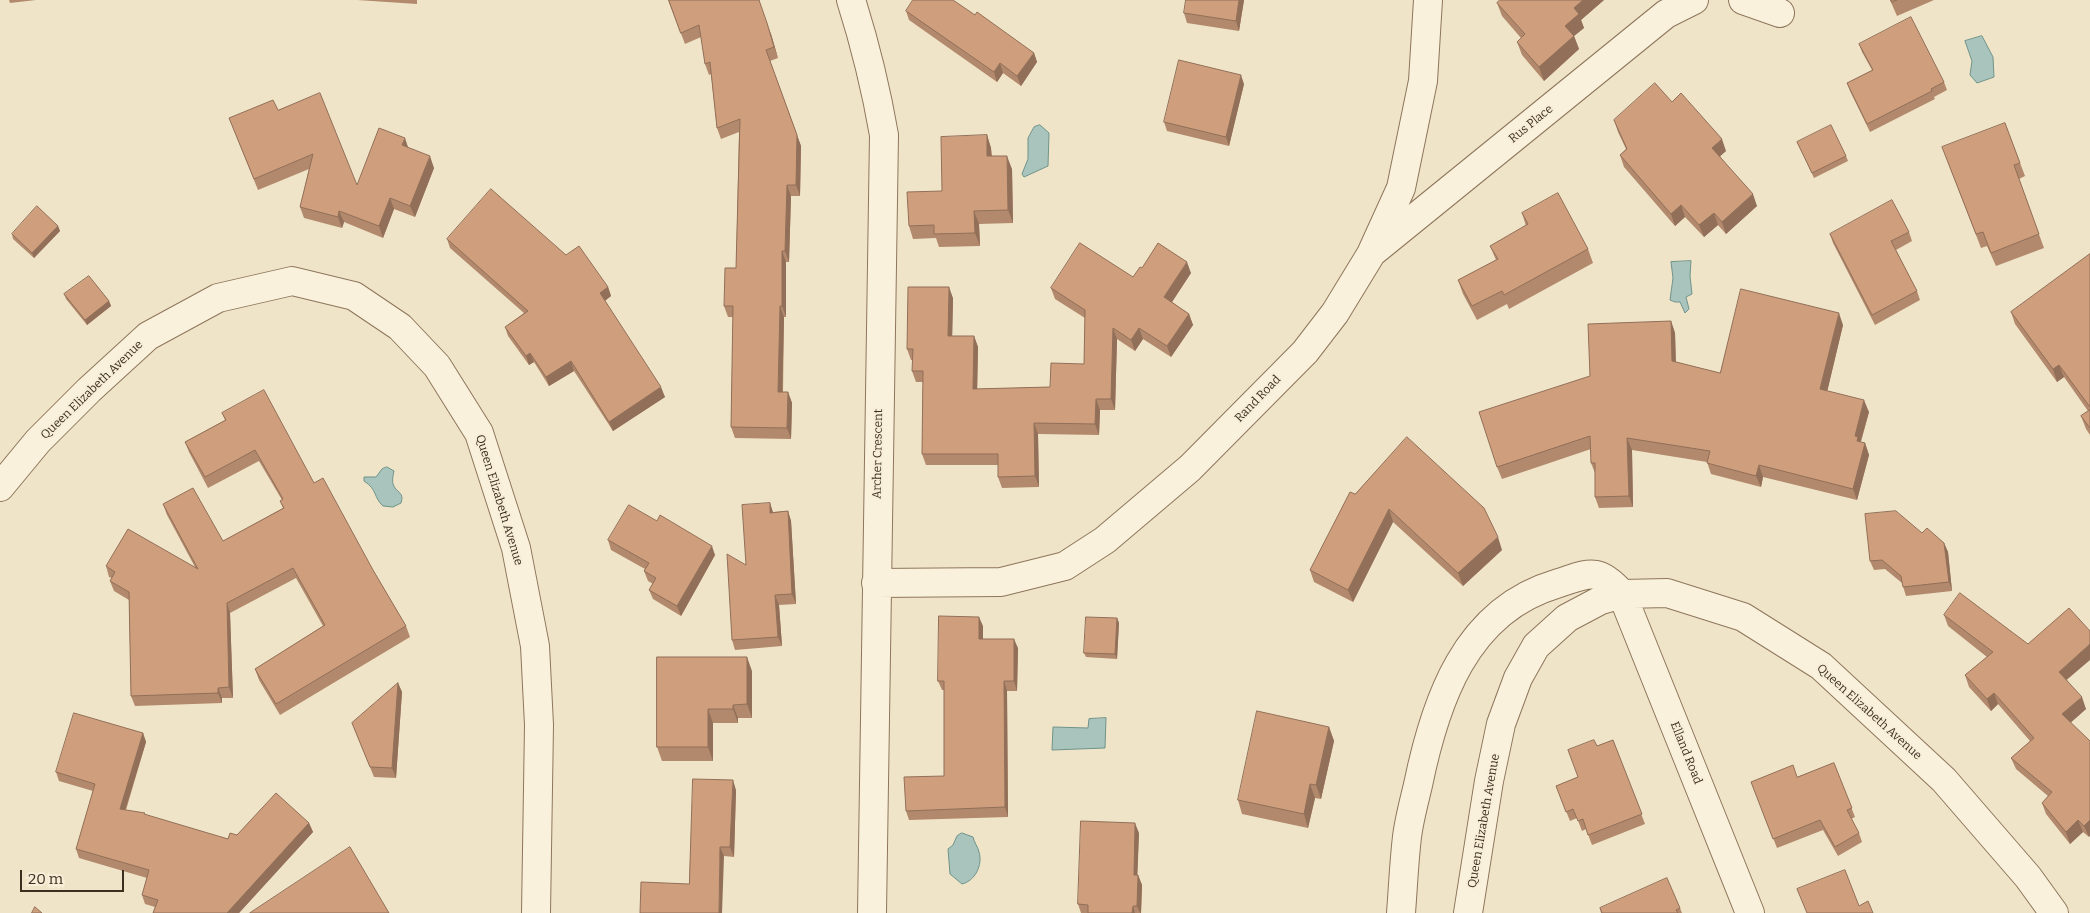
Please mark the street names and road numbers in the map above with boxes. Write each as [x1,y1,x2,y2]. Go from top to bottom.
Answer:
street label: Rus Place [1506,102,1556,146]
street label: Queen Elizabeth Avenue [38,338,146,442]
street label: Rand Road [1232,373,1284,425]
street label: Archer Crescent [870,409,886,499]
street label: Queen Elizabeth Avenue [472,433,526,567]
street label: Queen Elizabeth Avenue [1814,661,1924,763]
street label: Elland Road [1667,720,1705,786]
street label: Queen Elizabeth Avenue [1465,753,1503,889]

